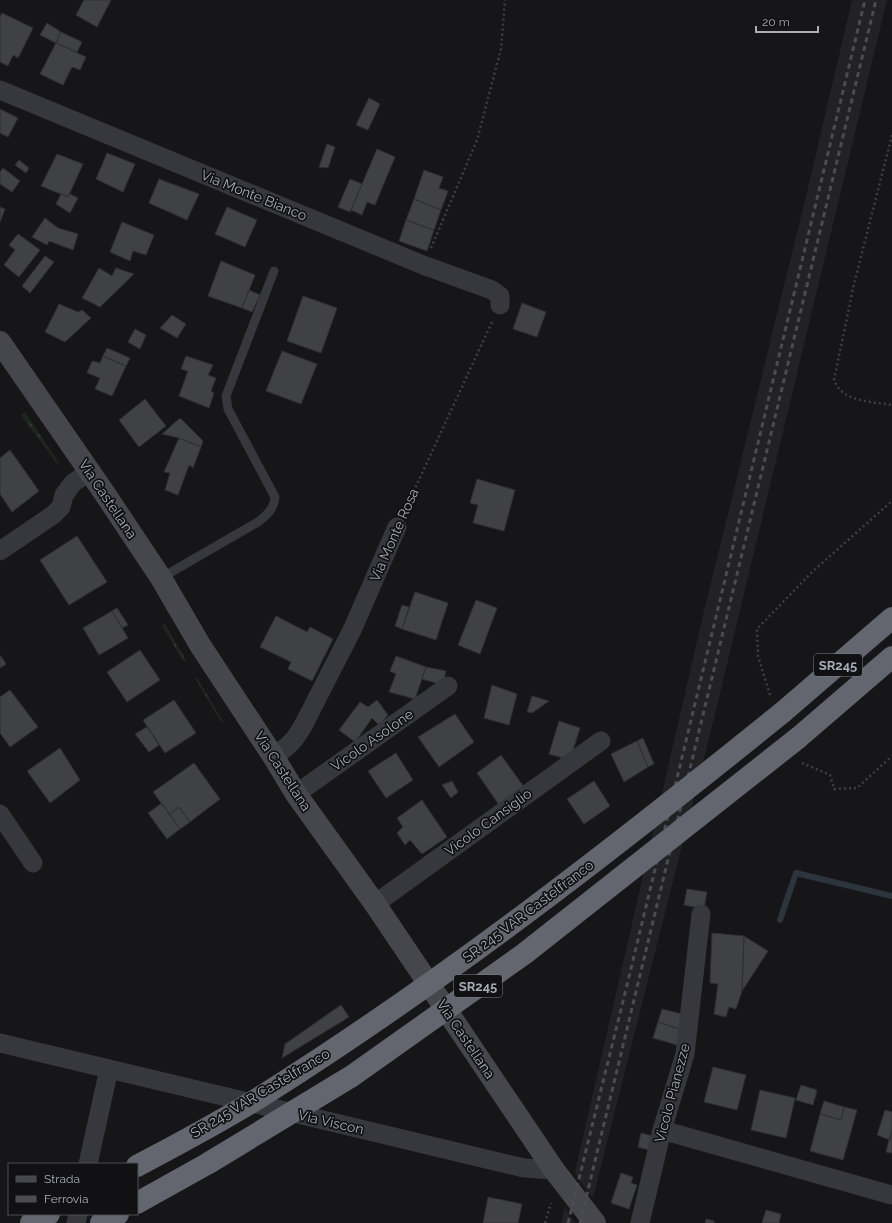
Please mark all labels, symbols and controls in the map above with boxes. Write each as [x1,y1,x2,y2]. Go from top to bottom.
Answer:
scale bar [756,8,818,34]
text: 20 m [762,15,790,29]
street label: Via Monte Bianco [199,166,309,224]
street label: Via Castellana [76,457,140,541]
street label: Via Monte Rosa [366,486,422,584]
road number: SR245 [814,654,862,676]
street label: Vicolo Asolone [328,706,416,774]
street label: Via Castellana [251,728,315,814]
street label: Vicolo Cansiglio [442,785,534,859]
street label: SR 245 VAR Castelfranco [459,857,597,965]
road number: SR245 [454,975,502,997]
street label: Via Castellana [434,997,498,1081]
street label: Vicolo Pianezze [651,1042,693,1144]
street label: SR 245 VAR Castelfranco [187,1045,333,1141]
street label: Via Viscon [297,1107,365,1137]
legend [8,1163,138,1215]
text: Strada [44,1172,80,1186]
text: Ferrovia [44,1192,88,1206]

